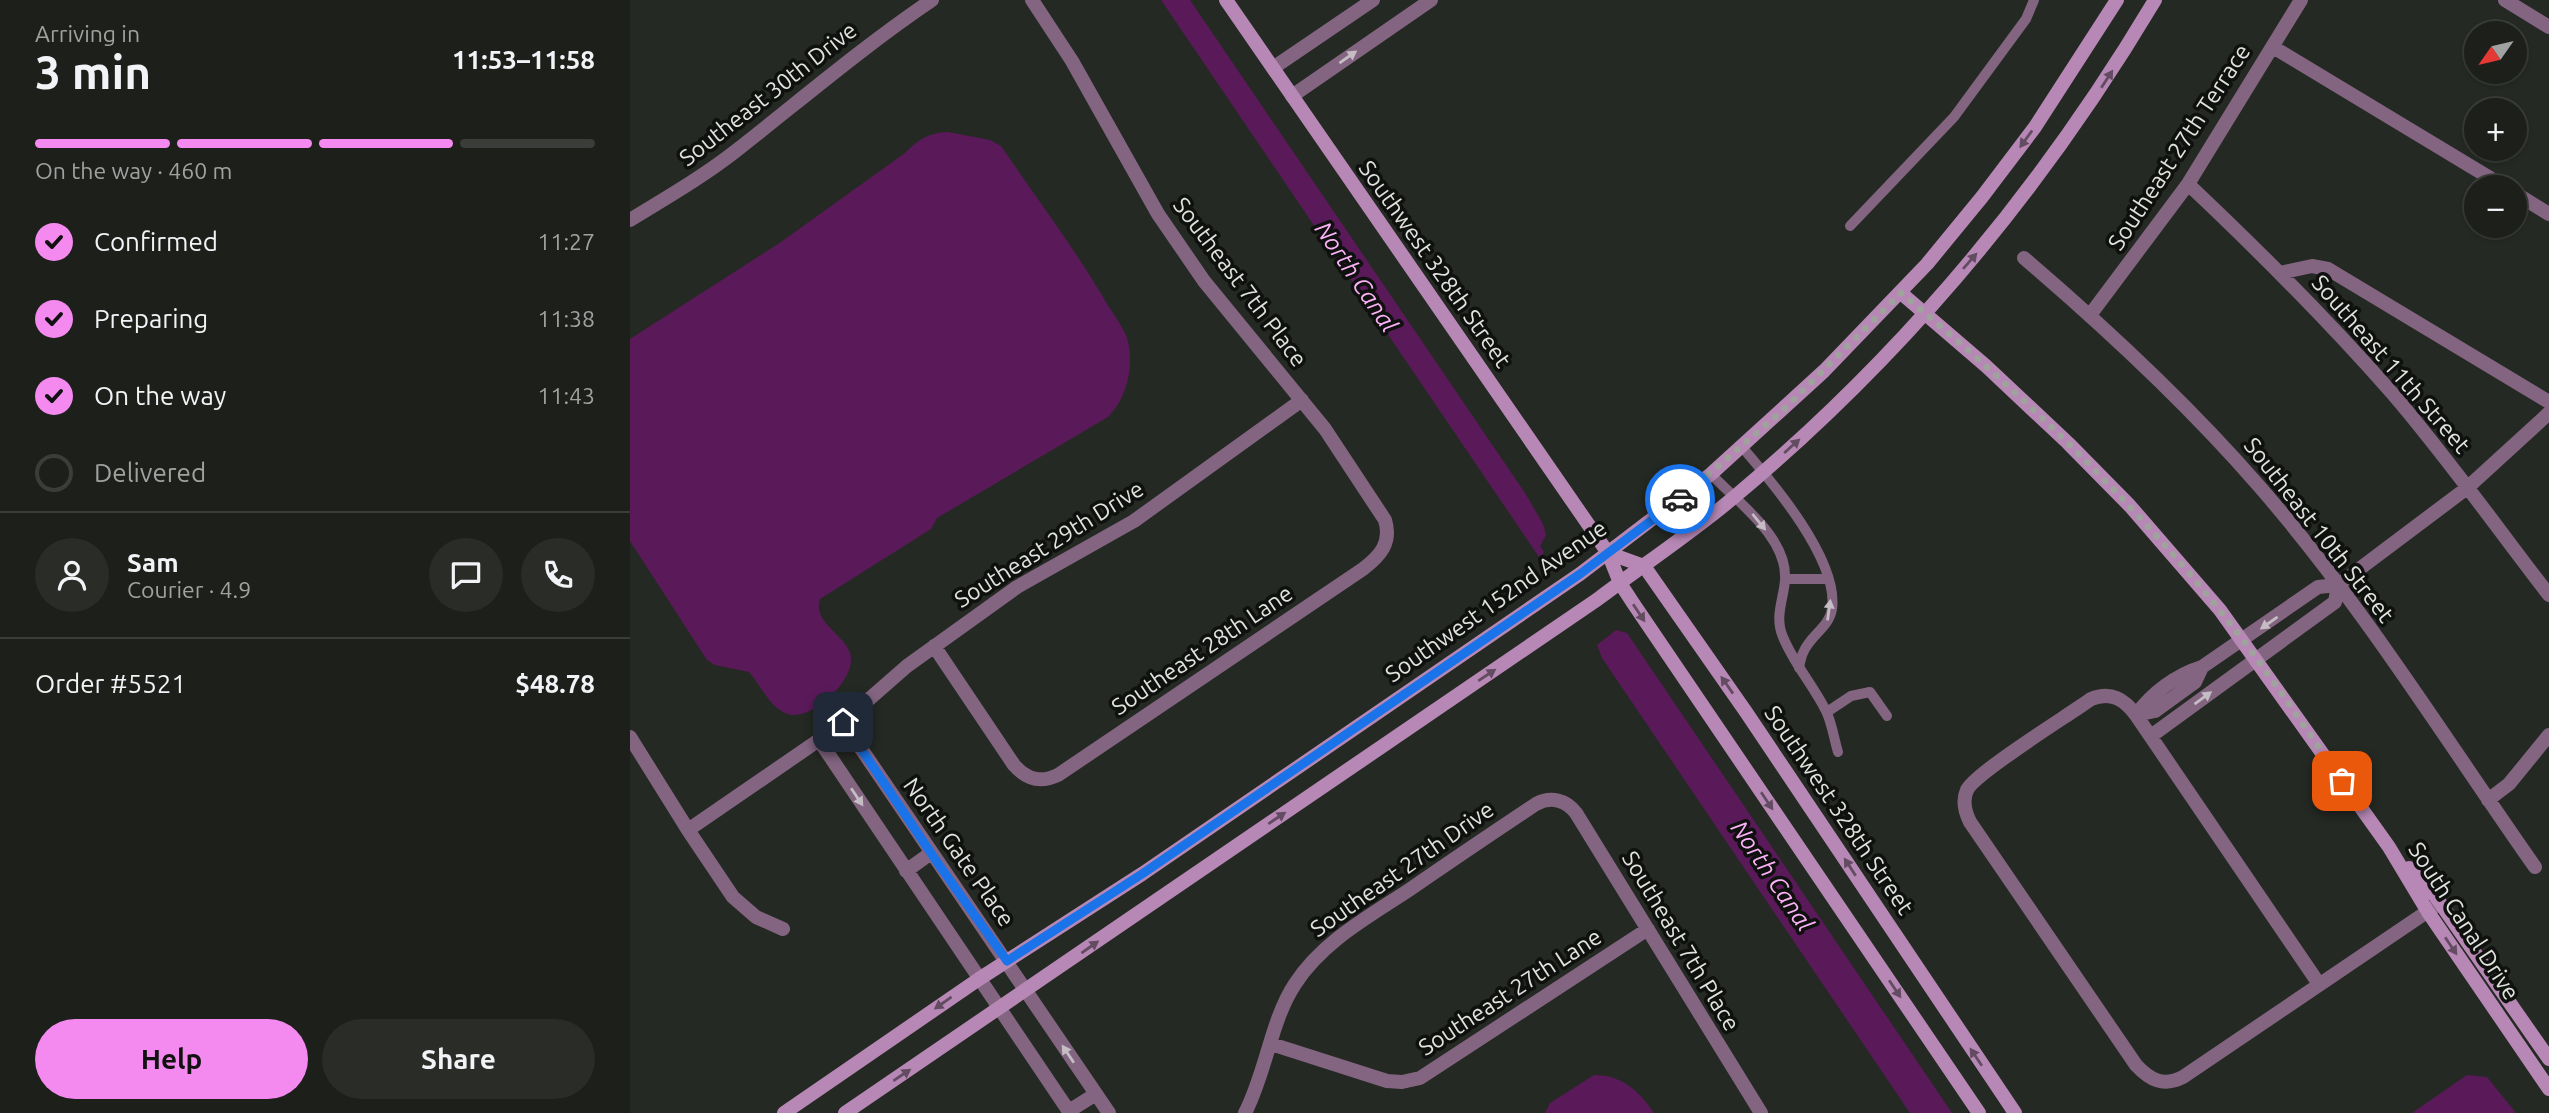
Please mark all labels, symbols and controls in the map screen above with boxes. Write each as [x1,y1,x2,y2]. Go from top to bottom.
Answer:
street label: Southeast 30th Drive [674,17,861,170]
text: Arriving in [35,21,140,46]
north arrow [2464,21,2527,84]
map controls [2464,21,2527,238]
street label: Southeast 27th Terrace [2103,39,2254,254]
text: 11:53–11:58 [452,45,595,74]
text: 3 min [35,46,151,98]
one-way arrow [1339,50,1357,64]
one-way arrow [2100,69,2113,89]
button: + [2464,98,2527,161]
one-way arrow [2019,130,2033,148]
street label: Southwest 328th Street [1355,156,1516,372]
text: On the way · 460 m [35,158,232,183]
button: − [2464,175,2527,238]
street label: Southeast 7th Place [1169,192,1312,371]
water label: North Canal [1310,216,1403,337]
icon: check [35,223,73,261]
text: Confirmed [94,227,218,256]
text: 11:27 [537,229,595,254]
one-way arrow [1963,253,1978,271]
street label: Southeast 11th Street [2307,270,2475,458]
icon: check [35,300,73,338]
text: Preparing [94,304,208,333]
text: 11:38 [537,306,595,331]
icon: check [35,377,73,415]
text: On the way [94,381,226,410]
text: 11:43 [537,383,595,408]
street label: Southeast 10th Street [2240,432,2399,627]
one-way arrow [1783,438,1801,454]
text: Delivered [94,458,206,487]
courier [1645,464,1715,534]
street label: Southeast 29th Drive [950,475,1148,612]
icon: car [1661,480,1699,518]
one-way arrow [1751,513,1766,531]
street label: Southwest 152nd Avenue [1380,515,1611,687]
button: person [35,538,109,612]
button: chat [429,538,503,612]
button: phone [521,538,595,612]
text: Sam [127,548,179,577]
text: Courier · 4.9 [127,577,251,602]
street label: Southeast 28th Lane [1107,580,1297,719]
one-way arrow [1824,599,1835,621]
one-way arrow [1633,603,1646,623]
one-way arrow [2260,616,2278,630]
one-way arrow [1478,668,1496,682]
text: Order #5521 [35,669,186,698]
text: $48.78 [515,669,595,698]
one-way arrow [1720,676,1734,694]
one-way arrow [2194,691,2213,705]
pin [813,692,873,752]
street label: Southwest 328th Street [1760,701,1919,919]
icon: home [824,703,862,741]
pin [2312,751,2372,811]
icon: bag [2323,762,2361,800]
street label: North Gate Place [899,773,1020,931]
one-way arrow [850,788,864,806]
one-way arrow [1760,792,1774,810]
street label: Southeast 27th Drive [1306,796,1498,941]
one-way arrow [1268,811,1286,825]
water label: North Canal [1726,815,1819,936]
street label: South Canal Drive [2404,837,2525,1004]
street label: Southeast 7th Place [1618,846,1745,1035]
one-way arrow [1843,858,1856,877]
street label: Southeast 27th Lane [1414,923,1606,1060]
one-way arrow [2444,937,2458,955]
one-way arrow [1080,941,1099,954]
one-way arrow [1888,980,1902,998]
one-way arrow [934,996,952,1010]
button: Help [35,1019,308,1099]
button: Share [322,1019,595,1099]
one-way arrow [1062,1044,1075,1064]
one-way arrow [1970,1047,1983,1066]
one-way arrow [892,1069,911,1082]

